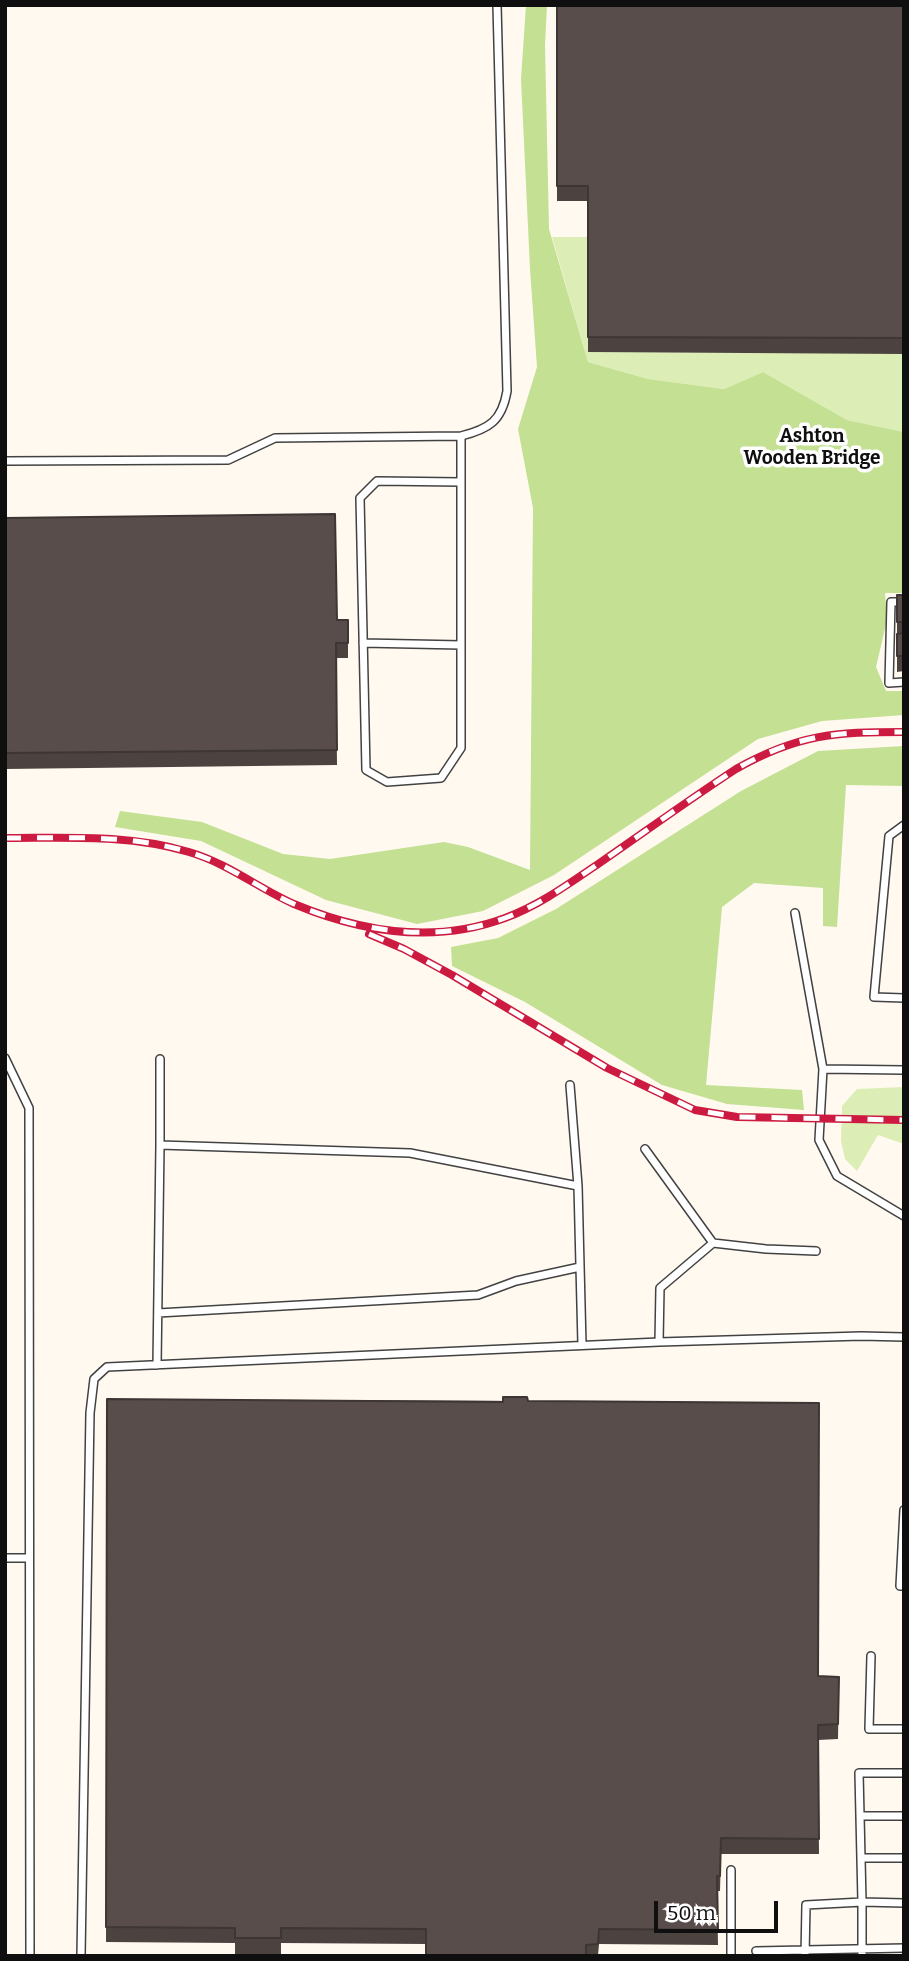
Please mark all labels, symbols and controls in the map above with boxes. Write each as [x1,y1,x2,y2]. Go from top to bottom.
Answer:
district label: Ashton Wooden Bridge [744,426,880,470]
scale bar [657,1888,781,1932]
text: 50 m [667,1900,716,1926]

